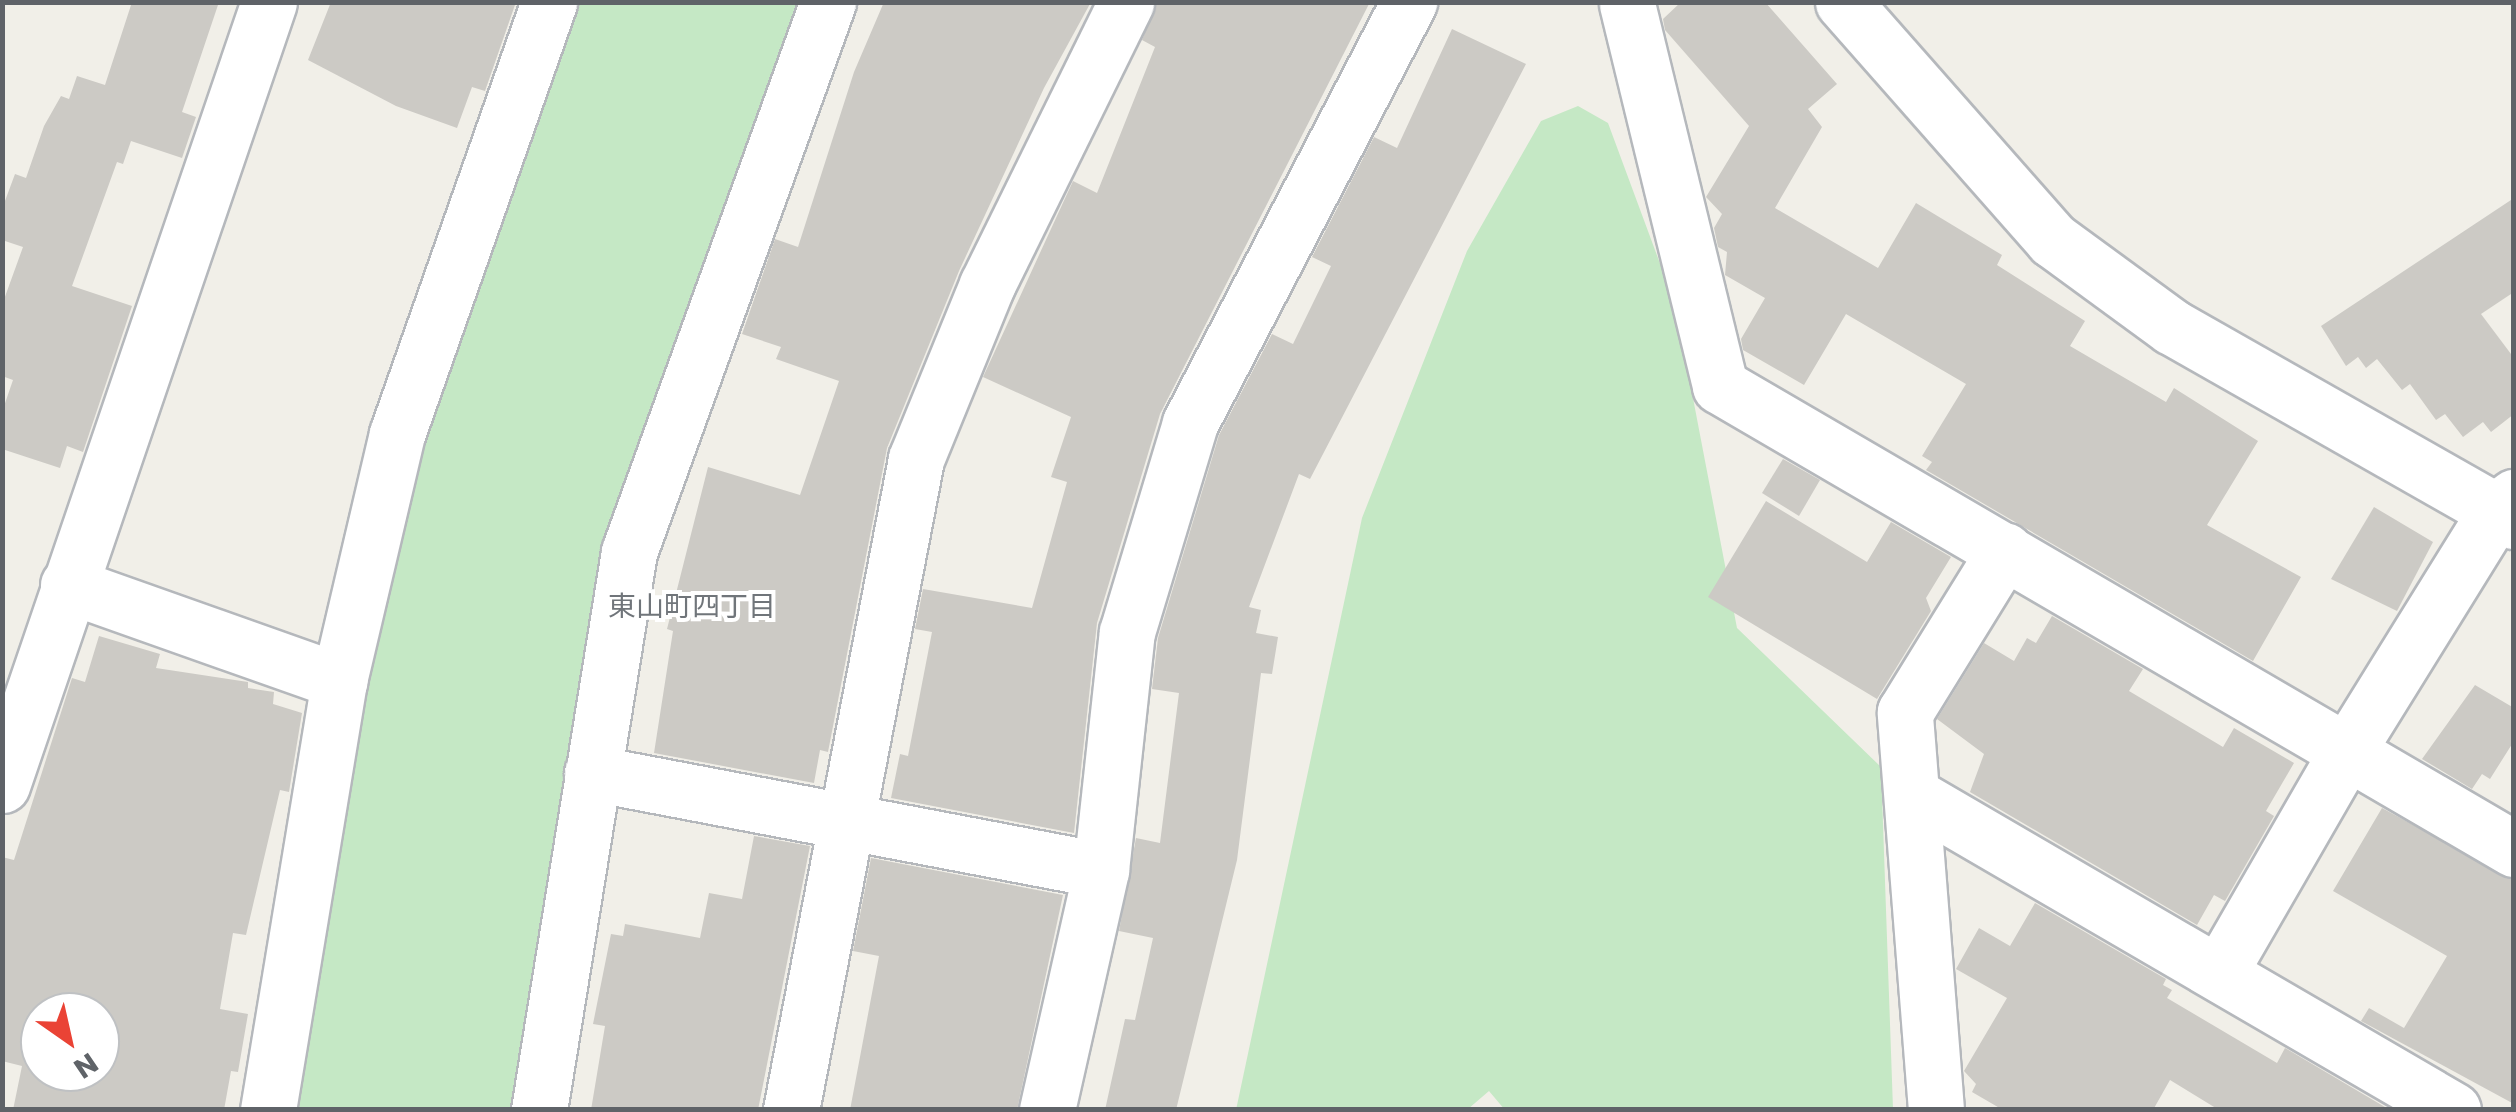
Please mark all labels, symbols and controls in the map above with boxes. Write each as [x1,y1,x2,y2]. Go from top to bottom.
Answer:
district label: 東山町四丁目 [608,590,776,624]
north arrow [20,992,120,1092]
text: N [66,1044,106,1088]

